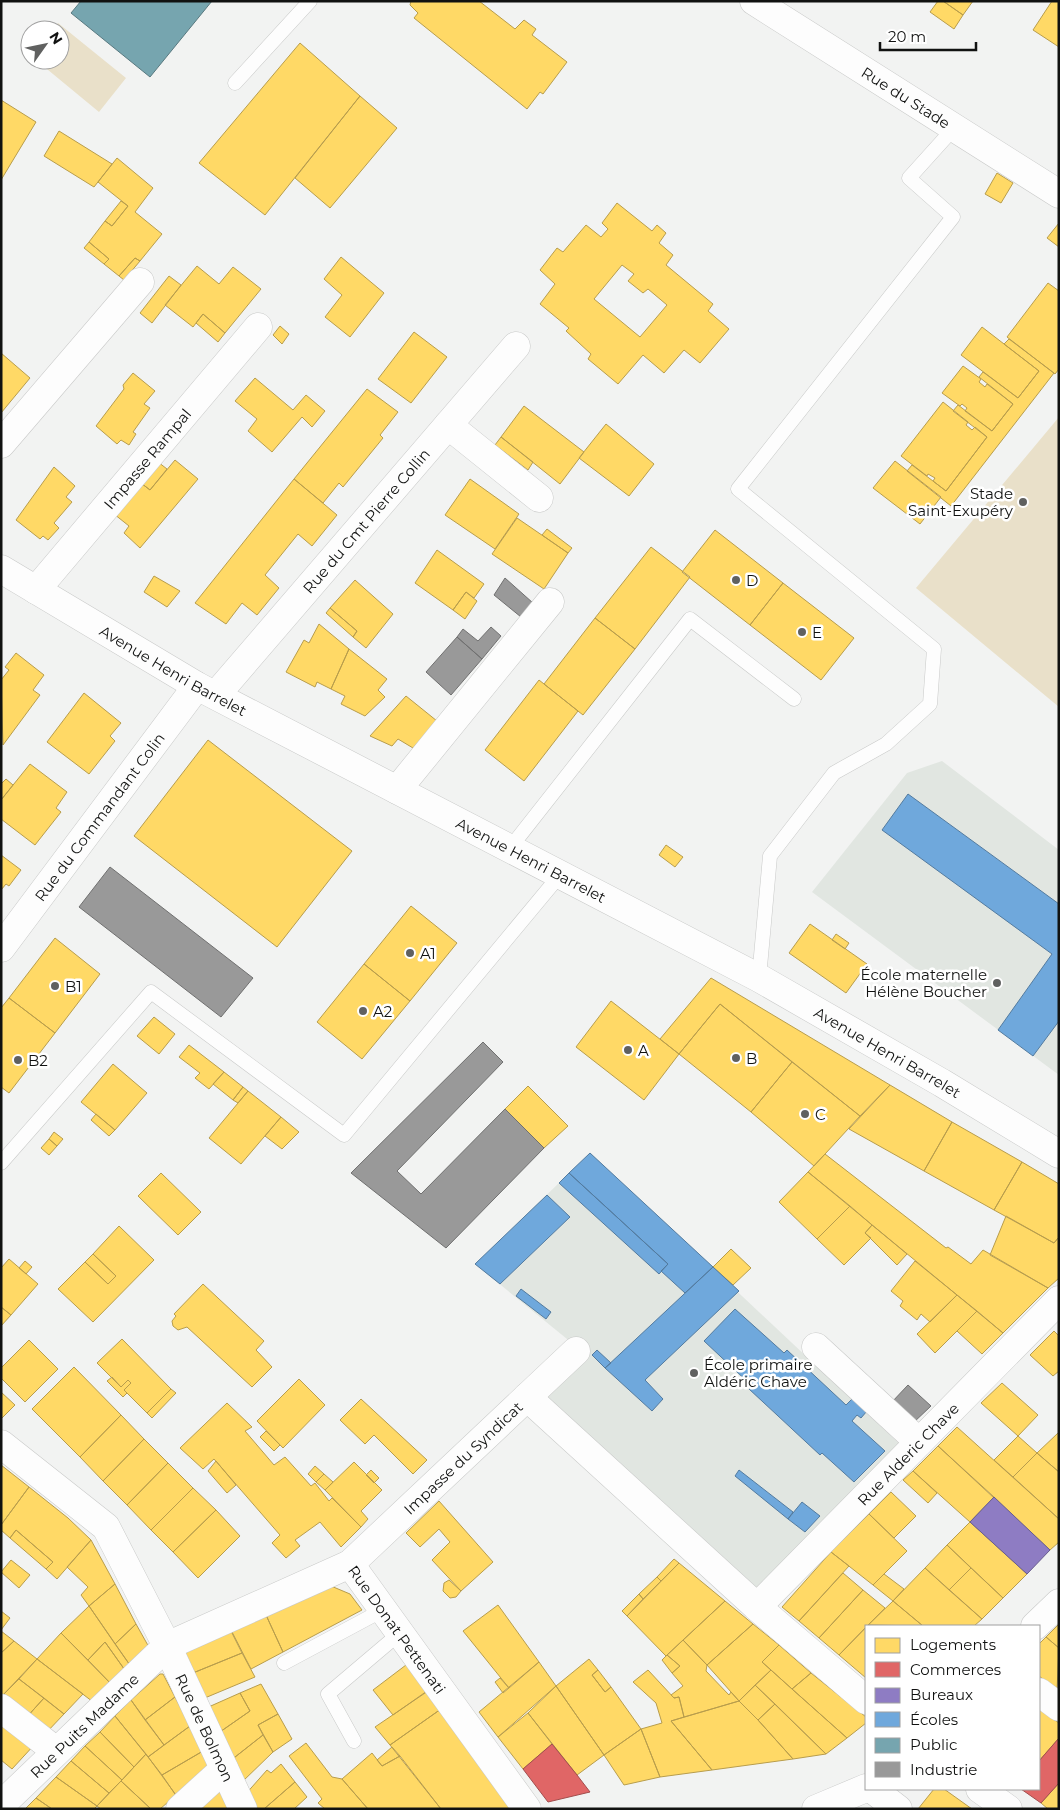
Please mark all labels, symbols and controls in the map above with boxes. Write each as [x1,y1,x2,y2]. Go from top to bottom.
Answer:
north arrow [20,20,70,70]
scale bar [880,20,976,52]
text: 20 m [888,27,926,46]
text: N [45,28,67,48]
street label: Rue du Stade [858,62,954,132]
street label: Impasse Rampal [99,404,195,513]
street label: Rue du Cmt Pierre Collin [298,444,434,597]
place label: Stade Saint-Exupéry [908,484,1014,520]
marker: Stade Saint-Exupéry [1017,496,1029,508]
place label: D [746,571,758,590]
marker: D [730,574,742,586]
street label: Avenue Henri Barrelet [97,621,250,720]
place label: E [812,623,822,642]
marker: E [796,626,808,638]
street label: Rue du Commandant Colin [30,729,168,905]
street label: Avenue Henri Barrelet [453,813,609,906]
place label: A1 [420,944,436,963]
marker: A1 [404,947,416,959]
place label: École maternelle Hélène Boucher [860,965,987,1001]
place label: B1 [65,977,82,996]
marker: École maternelle Hélène Boucher [991,977,1003,989]
marker: B1 [49,980,61,992]
place label: A2 [373,1002,392,1021]
street label: Avenue Henri Barrelet [811,1002,964,1102]
marker: A2 [357,1005,369,1017]
place label: A [638,1041,649,1060]
marker: A [622,1044,634,1056]
place label: B [746,1049,757,1068]
place label: B2 [28,1051,48,1070]
marker: B [730,1052,742,1064]
marker: B2 [12,1054,24,1066]
place label: C [815,1105,826,1124]
marker: C [799,1108,811,1120]
place label: École primaire Aldéric Chave [704,1355,812,1391]
marker: École primaire Aldéric Chave [688,1367,700,1379]
street label: Impasse du Syndicat [399,1397,526,1518]
street label: Rue Alderic Chave [853,1398,963,1509]
street label: Rue Donat Pettenati [344,1561,450,1697]
legend [865,1625,1040,1790]
text: Logements [910,1635,996,1654]
text: Commerces [910,1660,1001,1679]
street label: Rue Puits Madame [26,1669,142,1782]
street label: Rue de Bolmon [172,1670,238,1785]
text: Bureaux [910,1685,973,1704]
text: Écoles [910,1710,958,1729]
text: Public [910,1735,958,1754]
text: Industrie [910,1760,977,1779]

